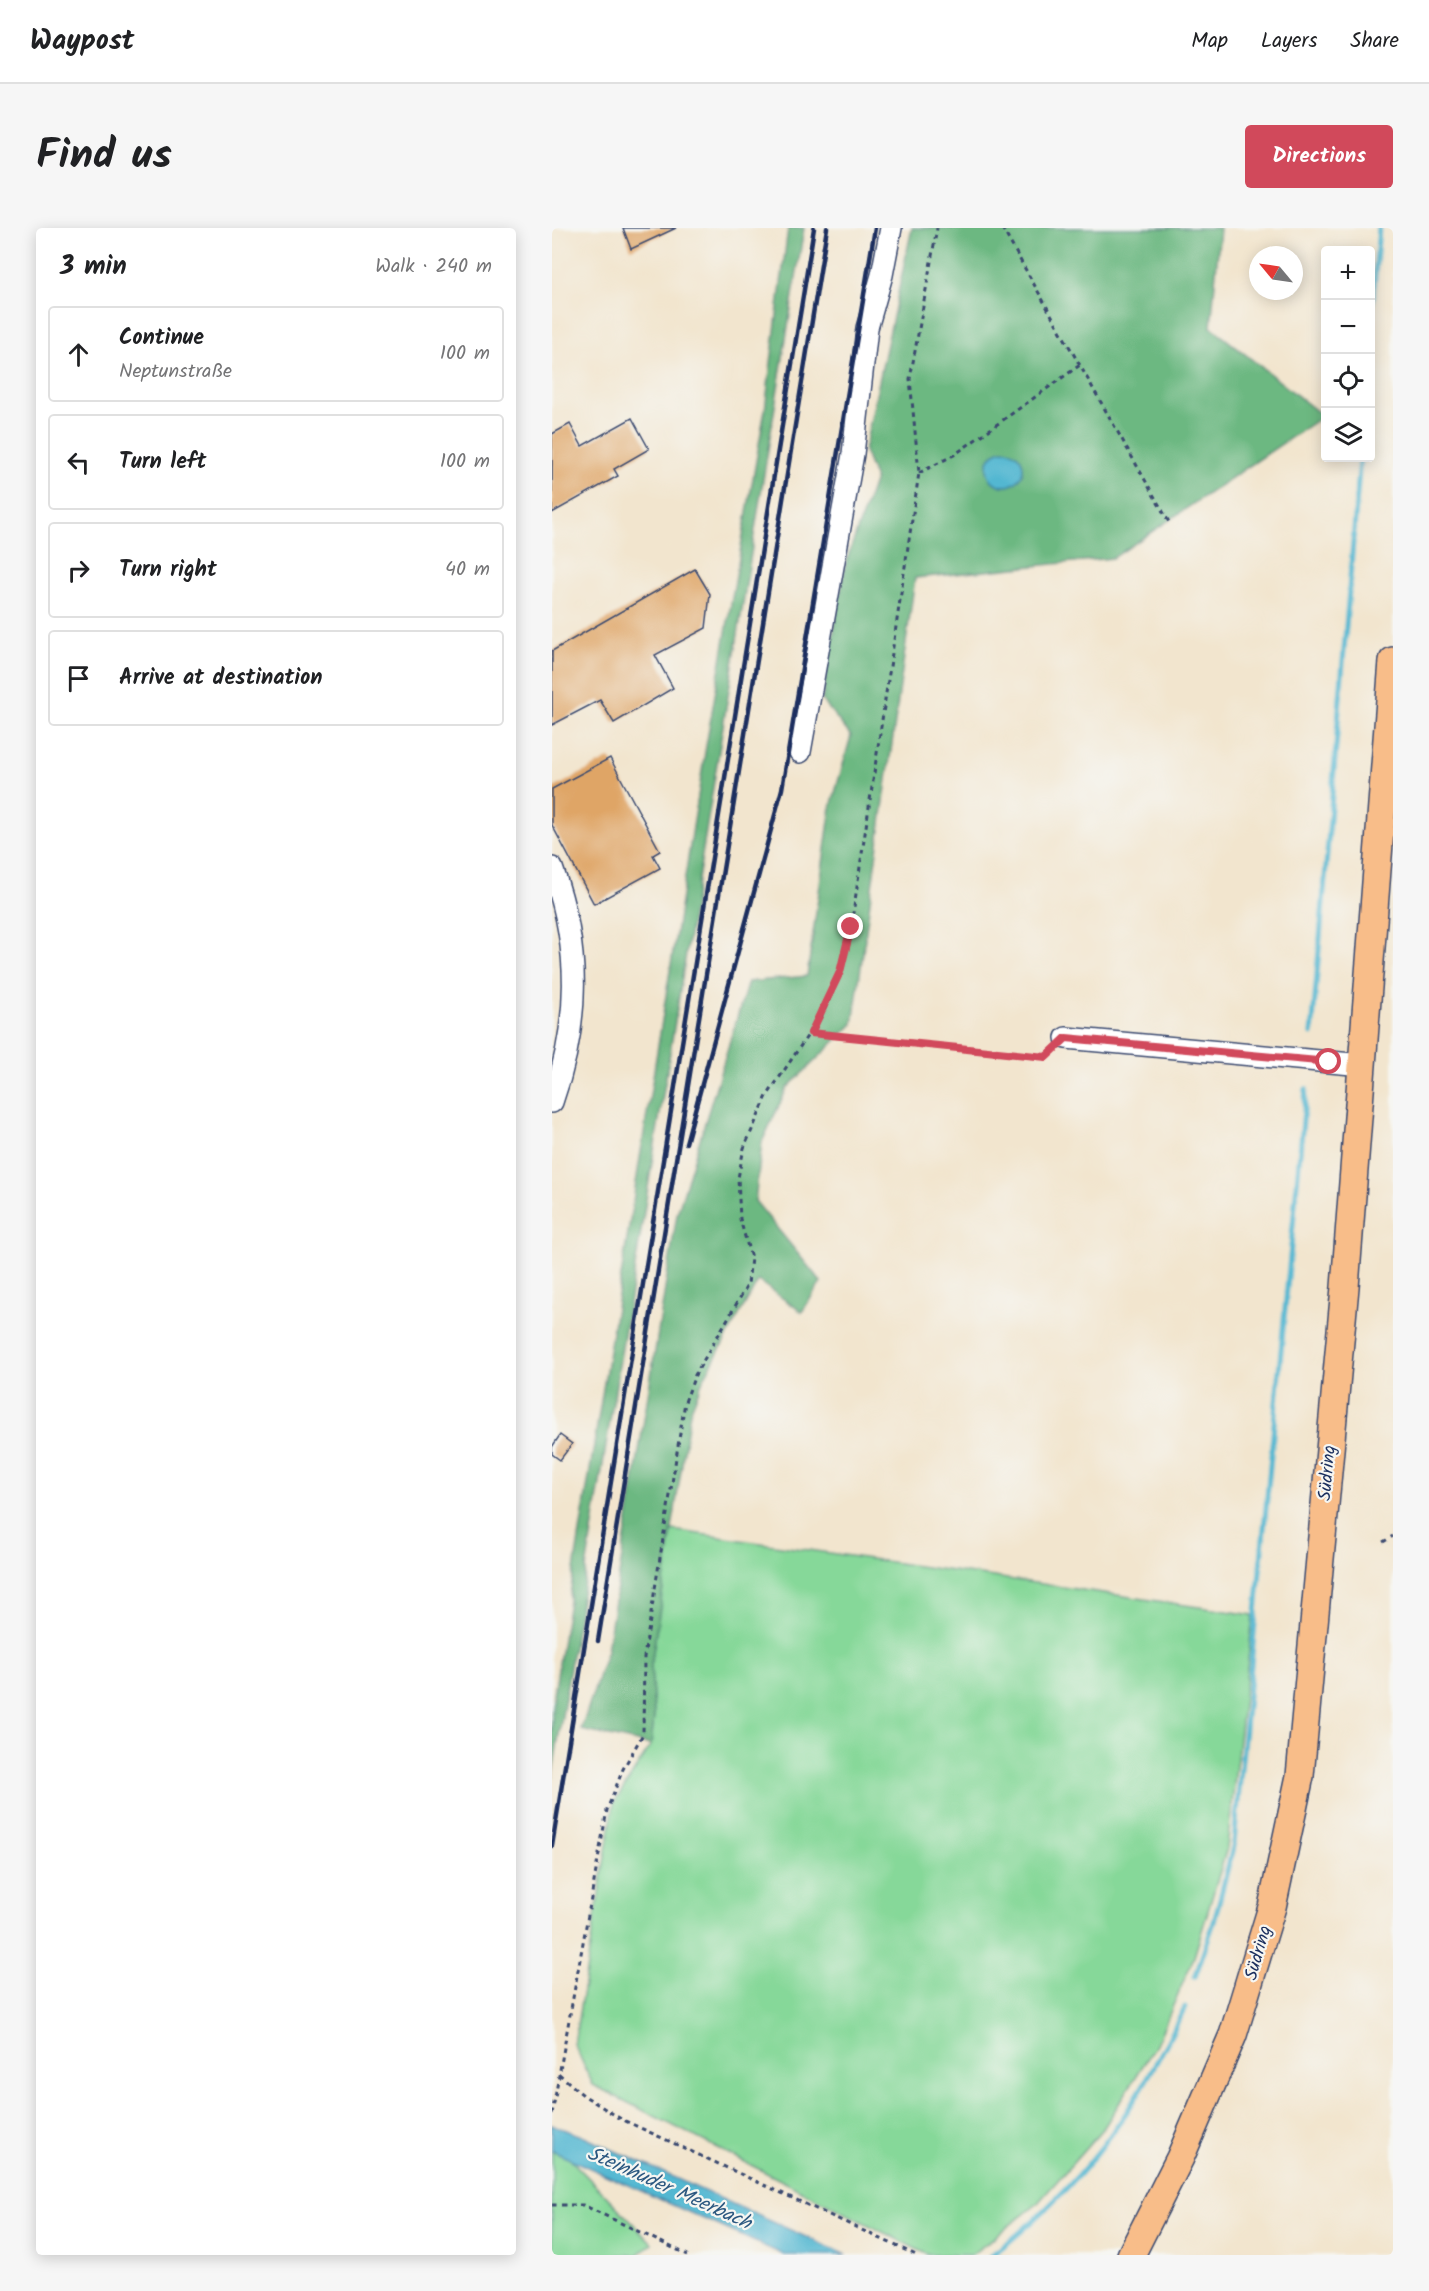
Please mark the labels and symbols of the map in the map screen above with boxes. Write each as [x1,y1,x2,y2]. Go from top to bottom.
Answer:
north arrow [1249,246,1303,300]
route end [837,913,863,939]
route start [1315,1048,1341,1074]
street label: Südring [1311,1444,1345,1502]
street label: Südring [1237,1922,1281,1984]
water label: Steinhuder Meerbach [582,2138,758,2240]

